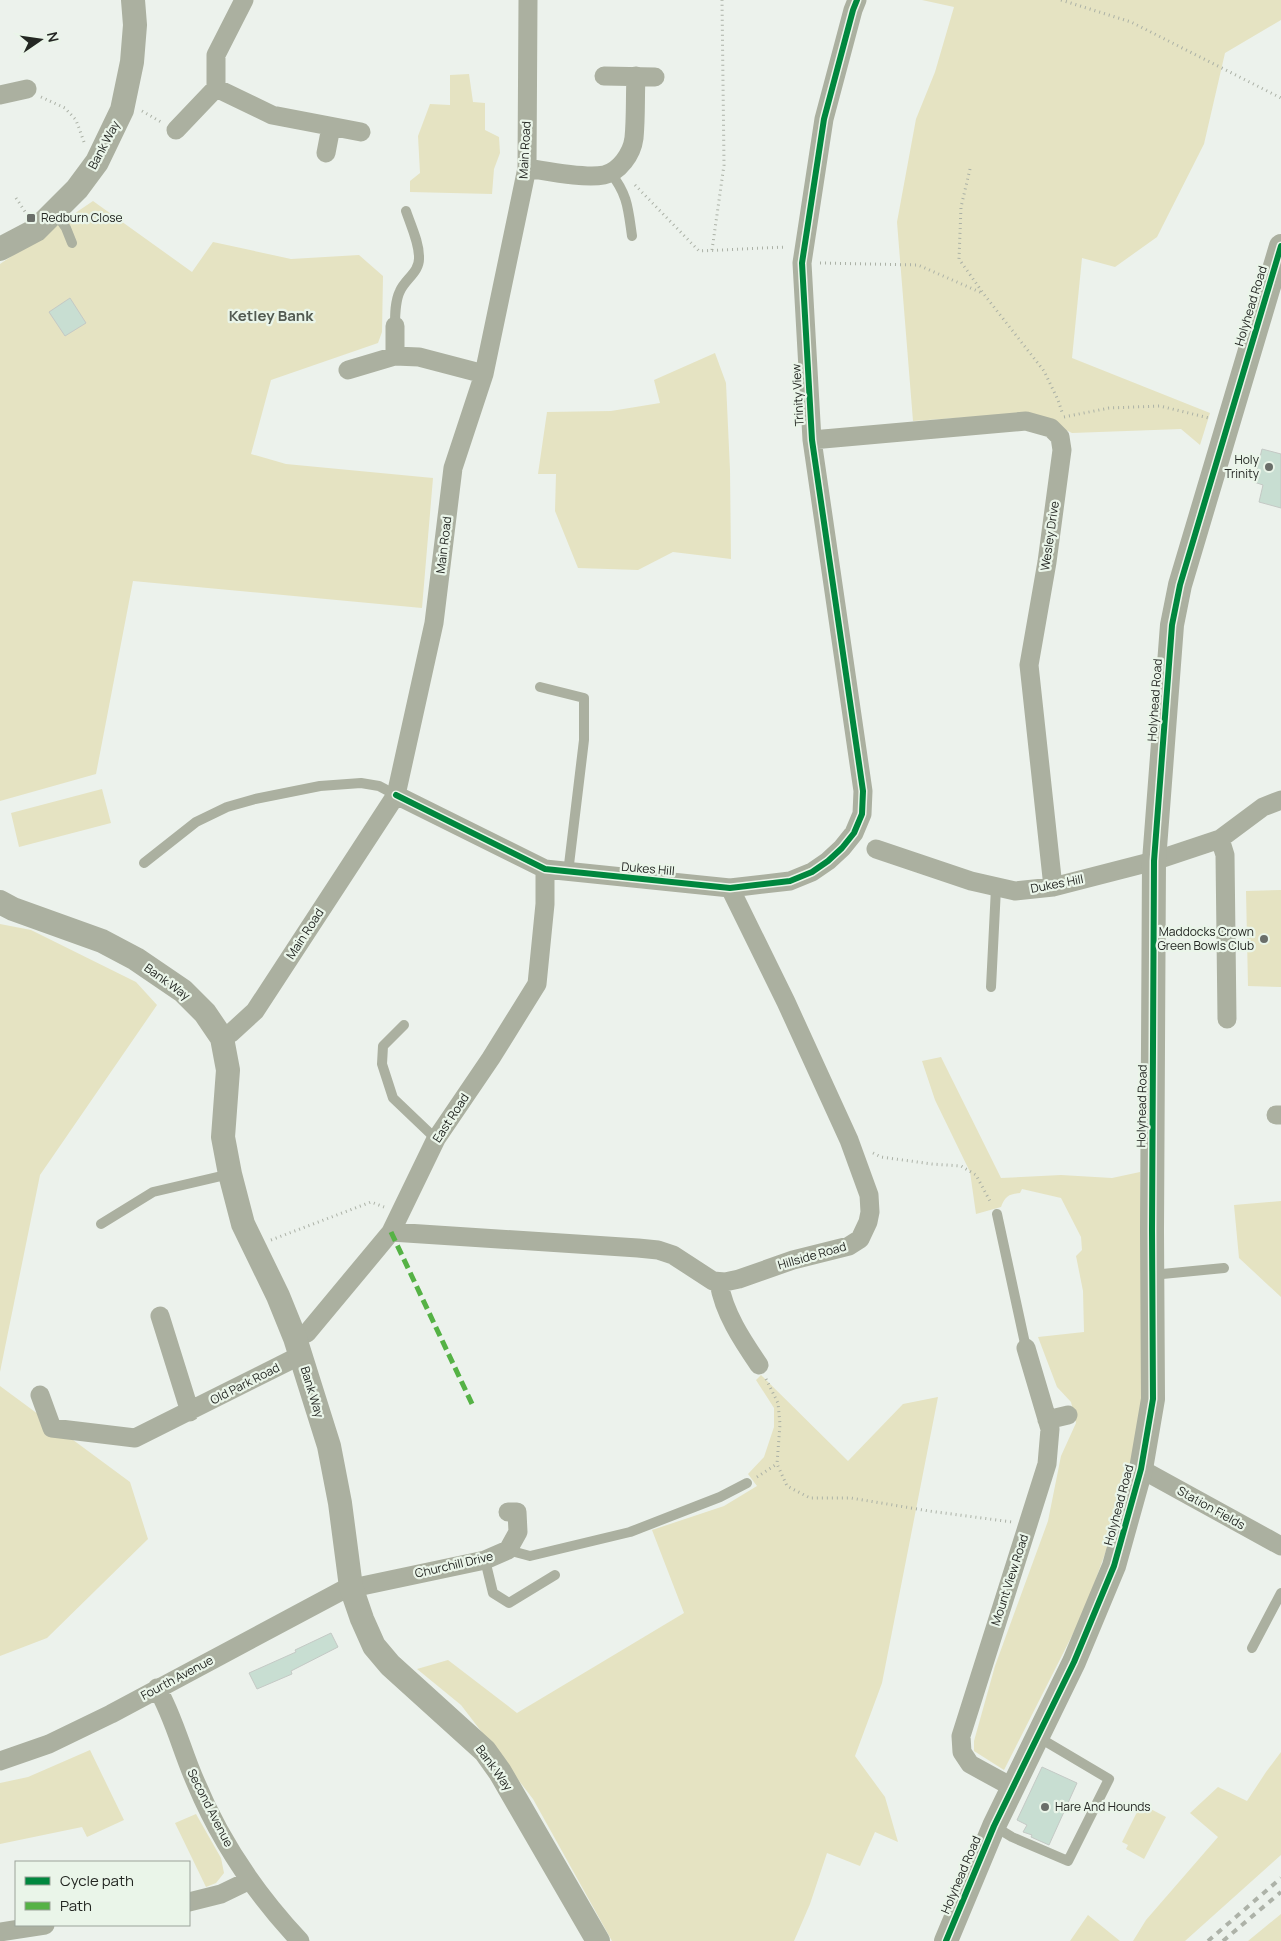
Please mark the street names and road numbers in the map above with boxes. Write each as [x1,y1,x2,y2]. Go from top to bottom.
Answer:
street label: Bank Way [84,117,124,172]
street label: Main Road [515,121,534,179]
street label: Holyhead Road [1230,264,1271,348]
street label: Trinity View [787,363,808,427]
street label: Wesley Drive [1036,500,1063,572]
street label: Main Road [432,515,455,575]
street label: Holyhead Road [1143,658,1166,742]
street label: Dukes Hill [621,858,675,879]
street label: Dukes Hill [1029,870,1085,897]
street label: Main Road [282,905,327,962]
street label: Bank Way [141,959,194,1004]
street label: Holyhead Road [1132,1064,1151,1148]
street label: East Road [428,1090,473,1146]
street label: Hillside Road [776,1238,848,1273]
street label: Old Park Road [207,1359,282,1408]
street label: Bank Way [297,1364,329,1420]
street label: Holyhead Road [1100,1463,1137,1547]
street label: Station Fields [1174,1482,1248,1533]
street label: Mount View Road [987,1532,1032,1628]
street label: Churchill Drive [413,1547,495,1582]
street label: Fourth Avenue [138,1651,216,1704]
street label: Bank Way [472,1741,517,1795]
street label: Second Avenue [183,1766,237,1850]
street label: Holyhead Road [936,1833,985,1916]

